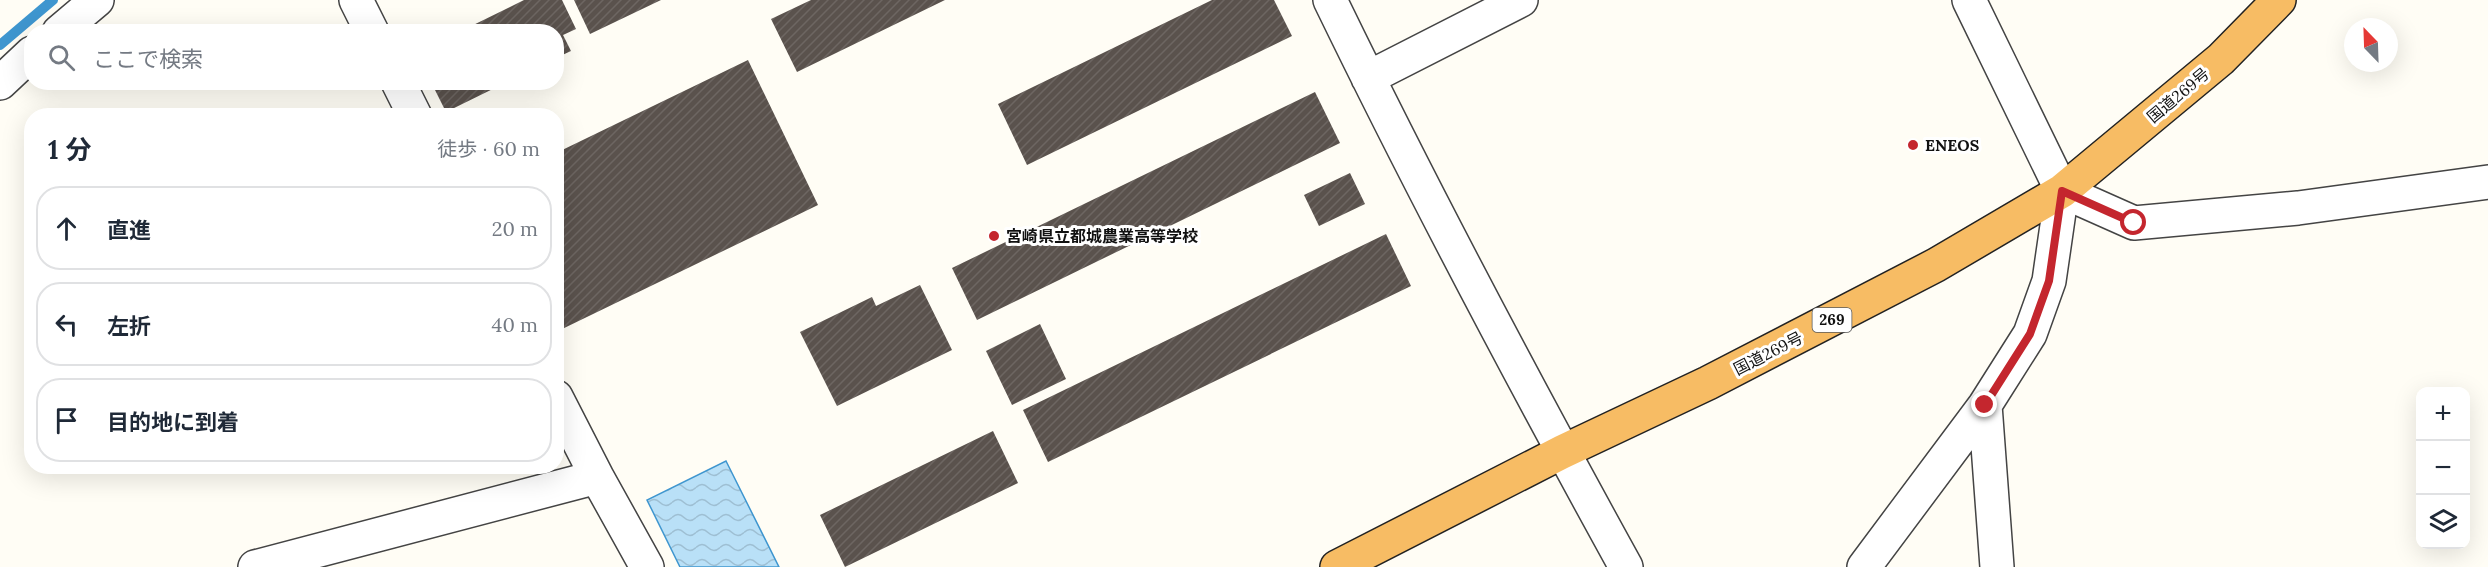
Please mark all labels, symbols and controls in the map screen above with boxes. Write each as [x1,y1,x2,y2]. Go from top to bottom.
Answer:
north arrow [2344,18,2398,72]
search box [24,24,564,90]
icon: search [45,41,78,74]
text: ここで検索 [93,45,203,73]
street label: 国道269号 [2143,63,2213,127]
text: 1 分 [48,133,91,166]
place label: ENEOS [1925,135,1980,155]
text: 徒歩 · 60 m [437,136,540,161]
marker: ENEOS [1906,138,1920,152]
route start [2120,209,2146,235]
icon: ahead [50,212,83,245]
text: 直進 [107,216,151,244]
text: 20 m [492,216,538,241]
place label: 宮崎県立都城農業高等学校 [1006,226,1198,246]
marker: 宮崎県立都城農業高等学校 [987,229,1001,243]
icon: left [50,308,83,341]
road number: 269 [1812,308,1852,332]
text: 左折 [107,312,151,340]
text: 40 m [492,312,538,337]
street label: 国道269号 [1730,327,1806,379]
map controls [2416,387,2470,549]
button: + [2416,387,2470,441]
route end [1971,391,1997,417]
icon: arrive [50,404,83,437]
text: 目的地に到着 [107,408,239,436]
button: − [2416,441,2470,495]
button: layers [2416,495,2470,549]

